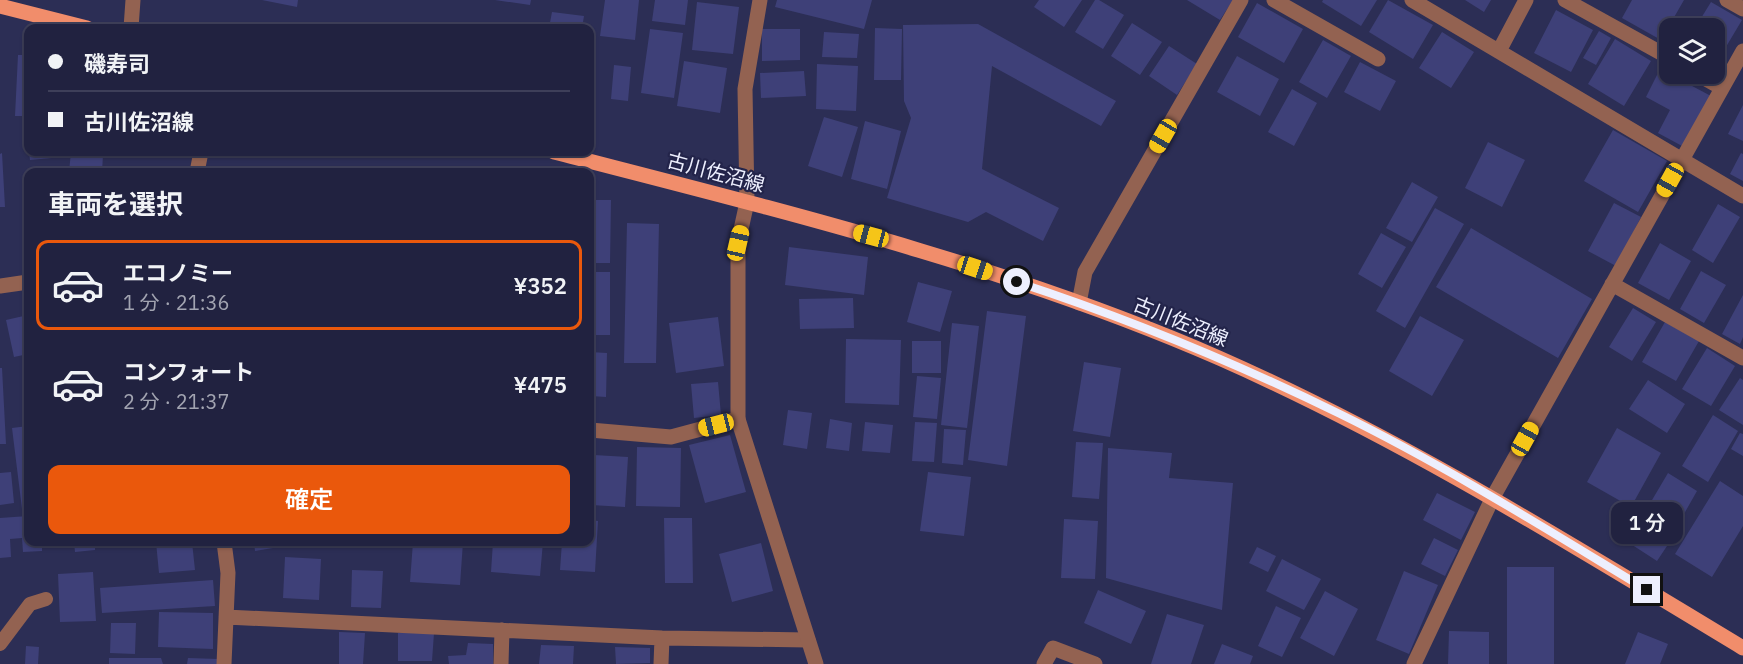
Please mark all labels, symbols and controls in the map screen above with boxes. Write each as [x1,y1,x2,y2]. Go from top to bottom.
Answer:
map controls [1659,18,1725,84]
button: layers [1659,18,1725,84]
text: 磯寿司 [84,49,150,78]
text: 古川佐沼線 [84,107,194,136]
car [1146,116,1180,156]
street label: 古川佐沼線 [664,146,768,198]
car [1653,160,1687,200]
text: 車両を選択 [48,186,183,221]
car [725,223,751,263]
car [851,223,891,249]
car [955,254,995,282]
icon: car [51,258,105,312]
text: エコノミー [123,258,233,287]
route start [1003,268,1030,295]
text: ¥352 [513,271,567,300]
text: 1 分 · 21:36 [123,289,230,316]
street label: 古川佐沼線 [1130,290,1232,352]
icon: car [51,357,105,411]
text: コンフォート [123,357,254,386]
text: ¥475 [513,370,567,399]
text: 2 分 · 21:37 [123,388,230,415]
car [696,412,736,438]
car [1508,419,1542,459]
button: 確定 [48,465,570,534]
callout: 1 分 [1611,503,1683,545]
text: 1 分 [1629,509,1665,536]
route end [1633,576,1660,603]

